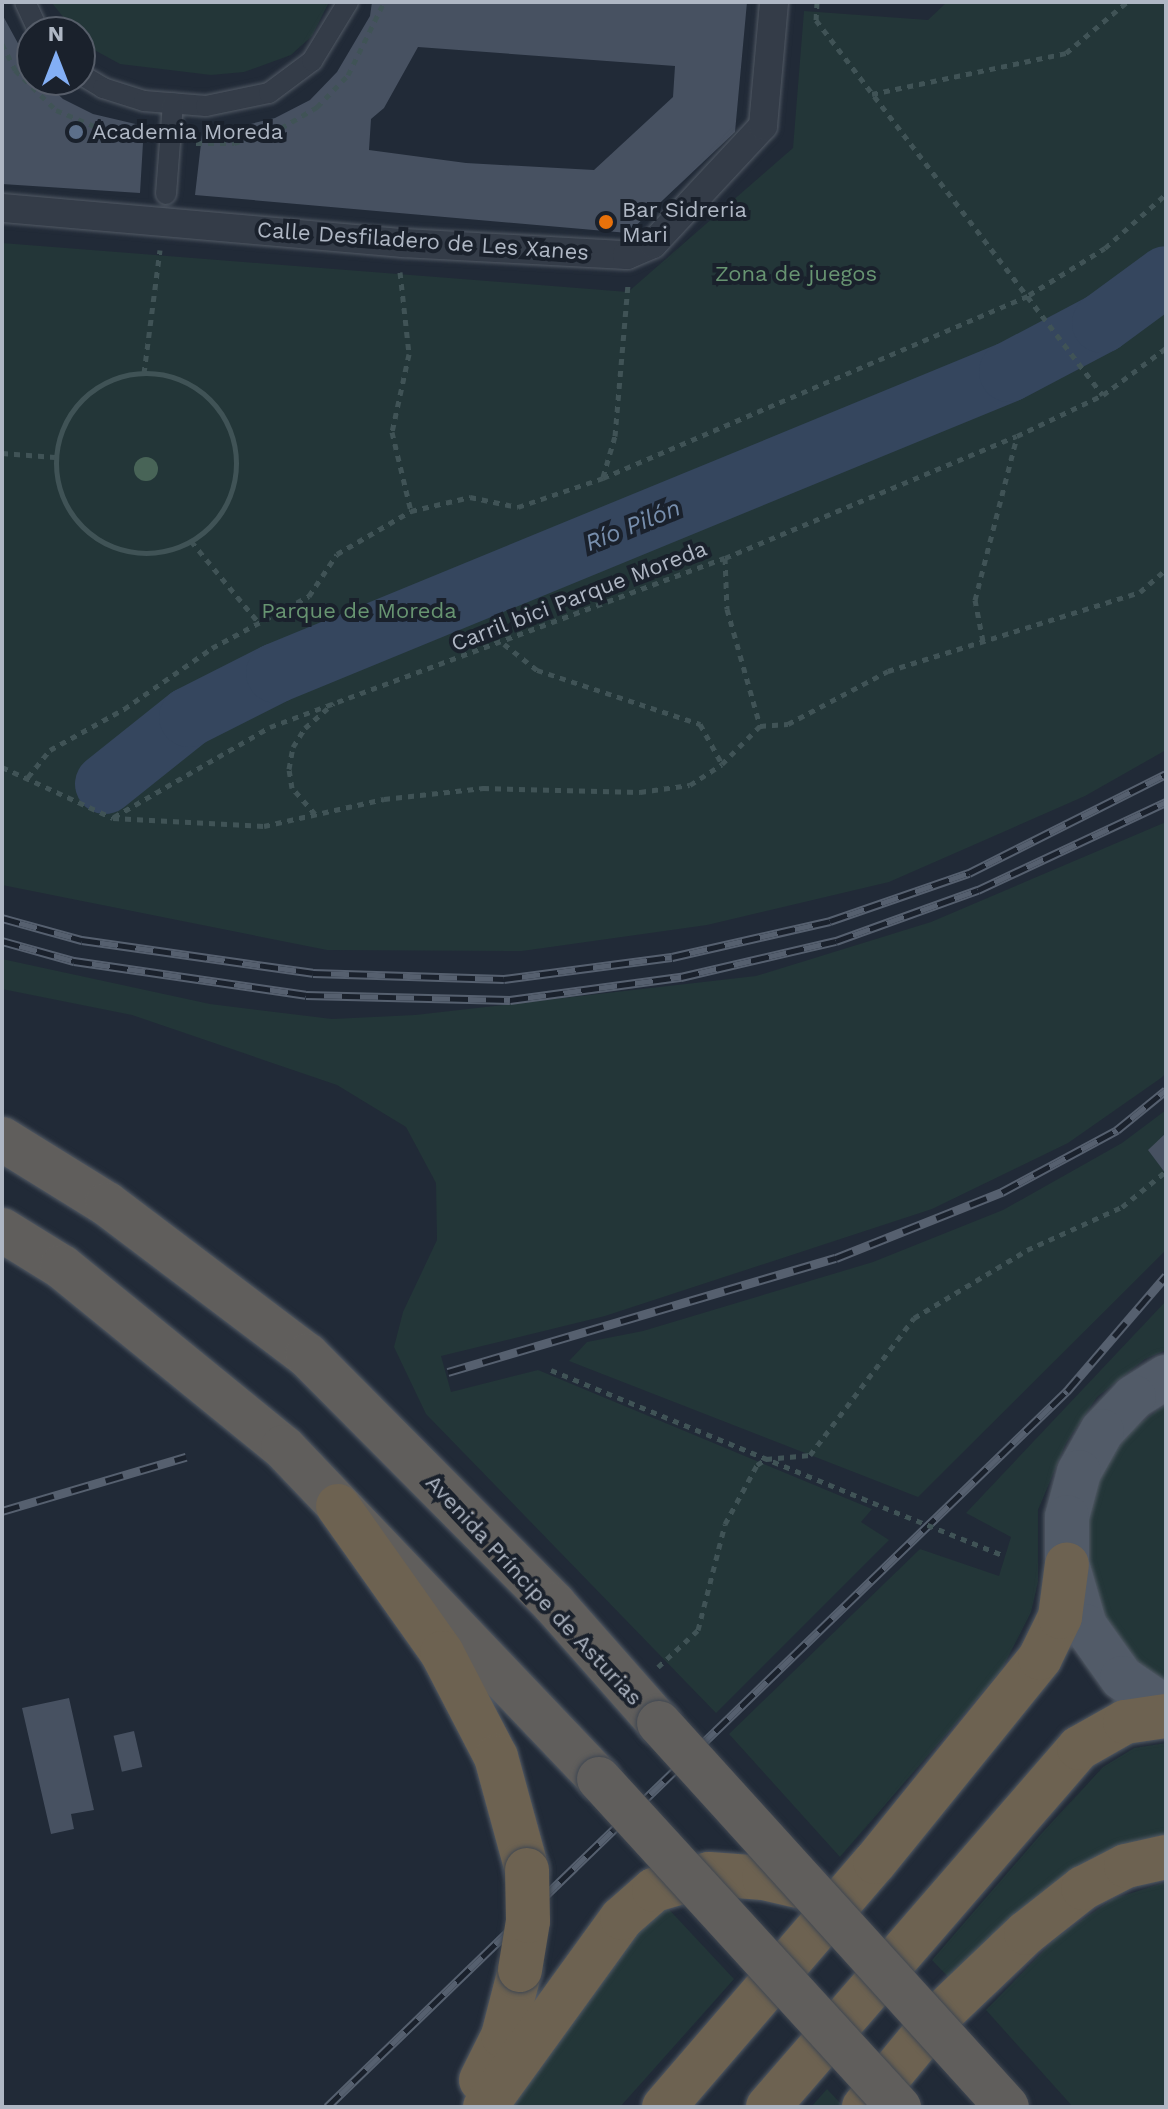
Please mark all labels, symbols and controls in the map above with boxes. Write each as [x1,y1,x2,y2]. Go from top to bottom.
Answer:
north arrow [16,16,96,96]
text: N [48,21,64,46]
place label: Academia Moreda [92,119,284,145]
marker: Academia Moreda [67,123,85,141]
place label: Bar Sidreria Mari [622,196,748,248]
marker: Bar Sidreria Mari [597,213,615,231]
street label: Calle Desfiladero de Les Xanes [256,216,590,266]
park label: Zona de juegos [715,261,877,287]
water label: Río Pilón [581,494,685,558]
street label: Carril bici Parque Moreda [447,535,711,657]
park label: Parque de Moreda [261,598,457,624]
street label: Avenida Príncipe de Asturias [420,1469,648,1711]

